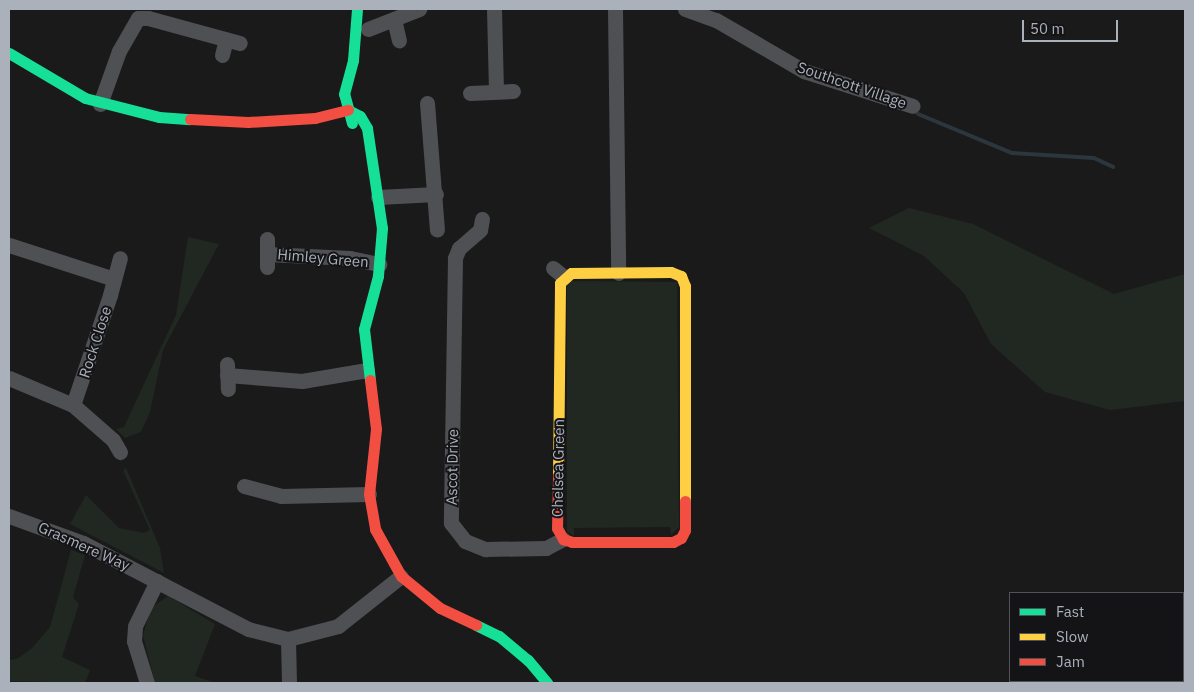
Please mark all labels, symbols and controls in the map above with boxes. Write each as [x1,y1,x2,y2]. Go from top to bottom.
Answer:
scale bar [1024,10,1120,42]
text: 50 m [1030,19,1065,38]
street label: Southcott Village [795,58,909,112]
street label: Himley Green [277,245,369,271]
street label: Rock Close [75,304,115,380]
street label: Chelsea Green [548,419,568,517]
street label: Ascot Drive [442,429,462,505]
street label: Grasmere Way [35,518,133,574]
legend [1009,592,1184,682]
text: Fast [1056,602,1084,621]
text: Slow [1056,627,1089,646]
text: Jam [1056,652,1085,671]

